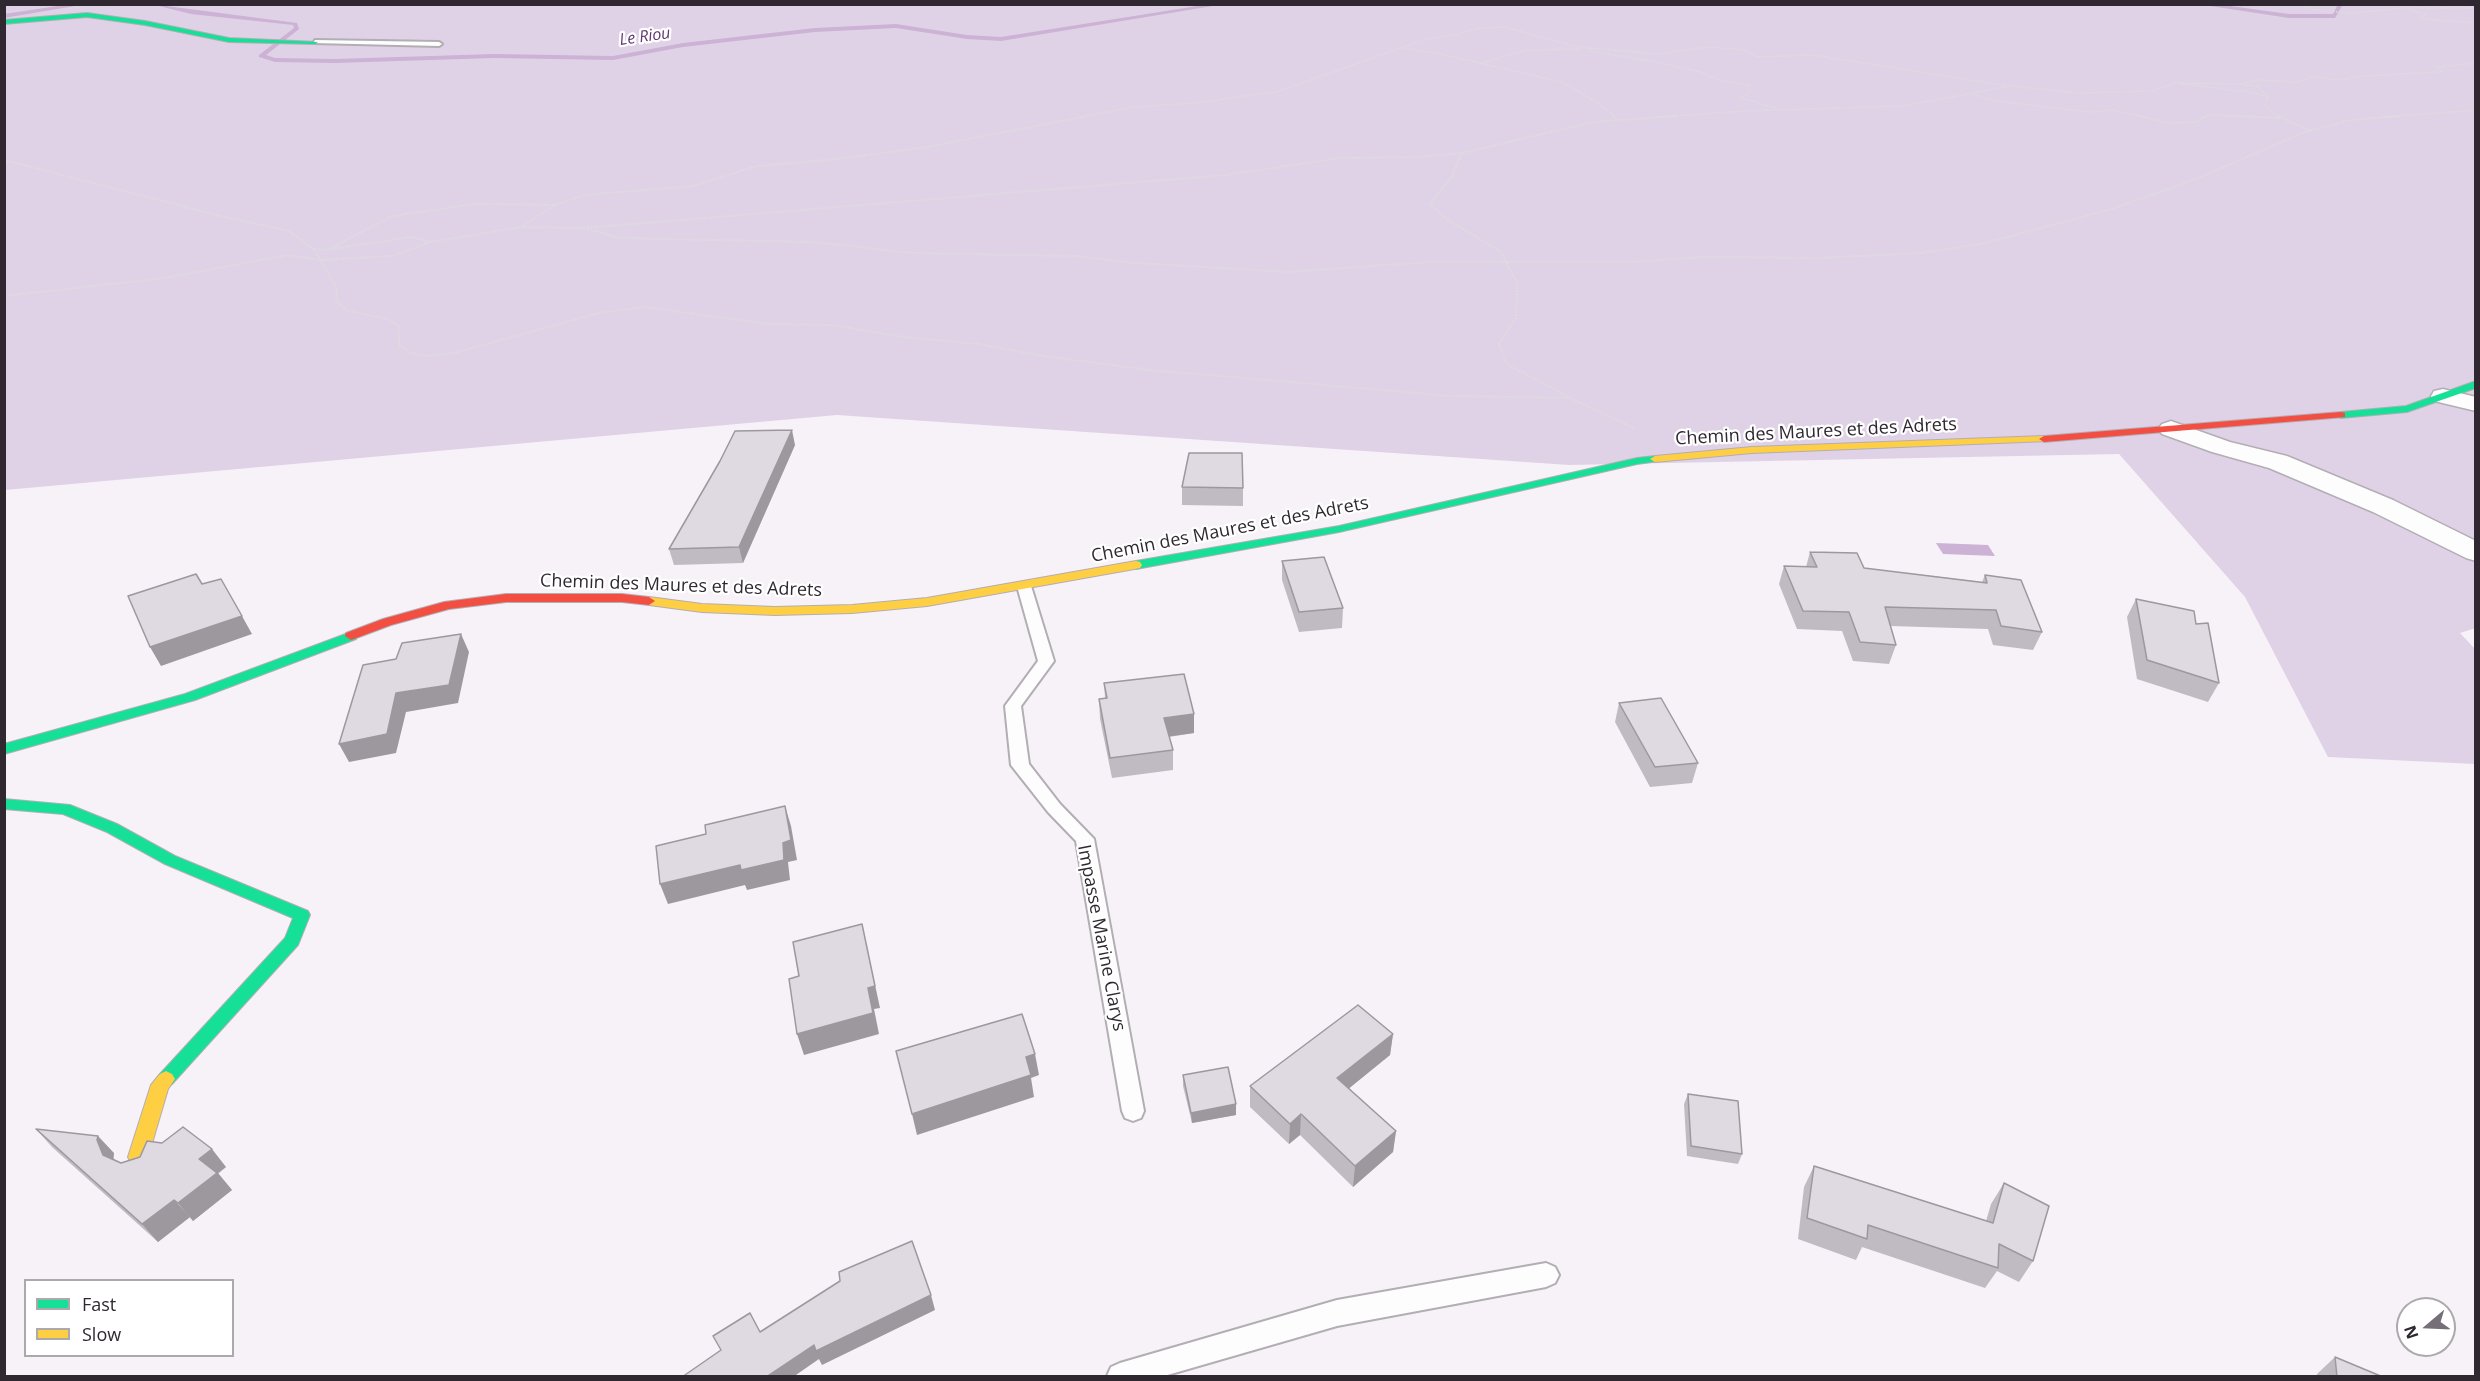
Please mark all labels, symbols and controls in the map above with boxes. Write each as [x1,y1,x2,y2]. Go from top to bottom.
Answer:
water label: Le Riou [618,24,672,50]
street label: Chemin des Maures et des Adrets [1675,414,1957,450]
street label: Chemin des Maures et des Adrets [1089,492,1371,568]
street label: Chemin des Maures et des Adrets [540,570,822,602]
street label: Impasse Marine Clarys [1072,843,1130,1033]
legend [24,1279,234,1357]
text: Fast [82,1292,116,1316]
north arrow [2396,1297,2456,1357]
text: Slow [82,1322,121,1346]
text: N [2398,1322,2423,1342]

